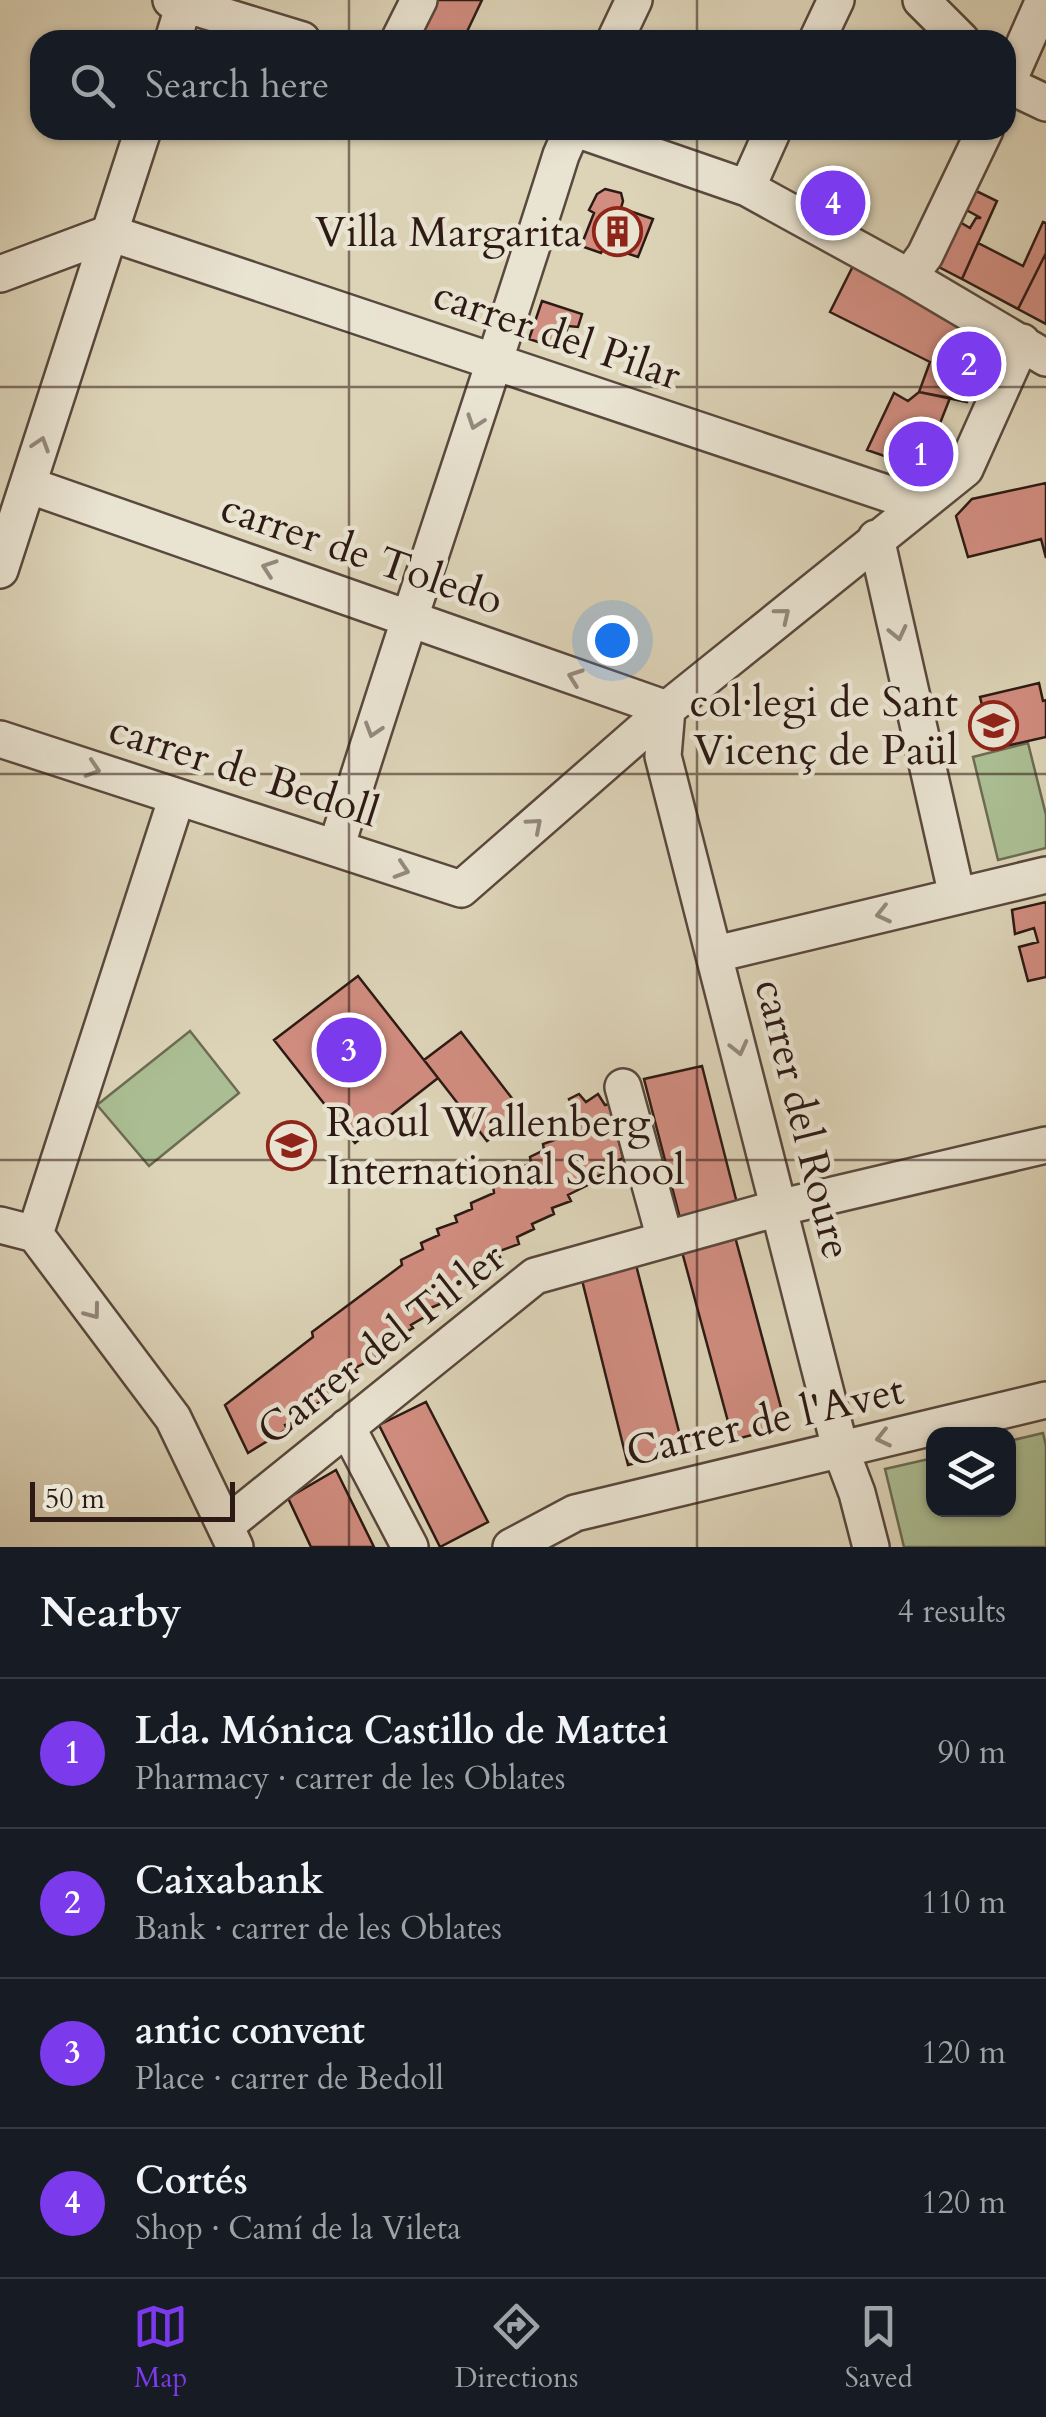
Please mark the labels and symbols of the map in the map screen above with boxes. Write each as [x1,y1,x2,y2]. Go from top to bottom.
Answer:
pin: 4 [800,166,866,240]
place label: Villa Margarita [315,204,582,261]
building icon: Villa Margarita [591,206,643,258]
street label: carrer del Pilar [426,266,689,404]
pin: 2 [936,326,1002,402]
one-way arrow [466,412,487,429]
pin: 1 [888,416,954,492]
one-way arrow [30,436,50,453]
street label: carrer de Toledo [213,479,511,629]
one-way arrow [261,560,278,580]
one-way arrow [771,609,789,627]
your location [587,615,638,666]
one-way arrow [886,624,907,641]
one-way arrow [568,668,585,688]
place label: col·legi de Sant Vicenç de Paül [689,674,958,779]
school or university icon: col·legi de Sant Vicenç de Paül [967,700,1019,752]
street label: carrer de Bedoll [102,701,386,841]
one-way arrow [364,721,384,738]
one-way arrow [83,758,100,778]
one-way arrow [523,818,541,836]
one-way arrow [393,858,410,878]
one-way arrow [875,902,892,923]
street label: carrer del Roure [741,973,865,1265]
pin: 3 [316,1012,382,1088]
one-way arrow [727,1039,748,1056]
place label: Raoul Wallenberg International School [326,1094,685,1199]
school or university icon: Raoul Wallenberg International School [265,1120,317,1172]
street label: Carrer del Til·ler [246,1229,517,1459]
one-way arrow [82,1301,99,1319]
street label: Carrer de l'Avet [621,1361,909,1481]
one-way arrow [875,1426,892,1447]
scale bar [30,1477,235,1522]

